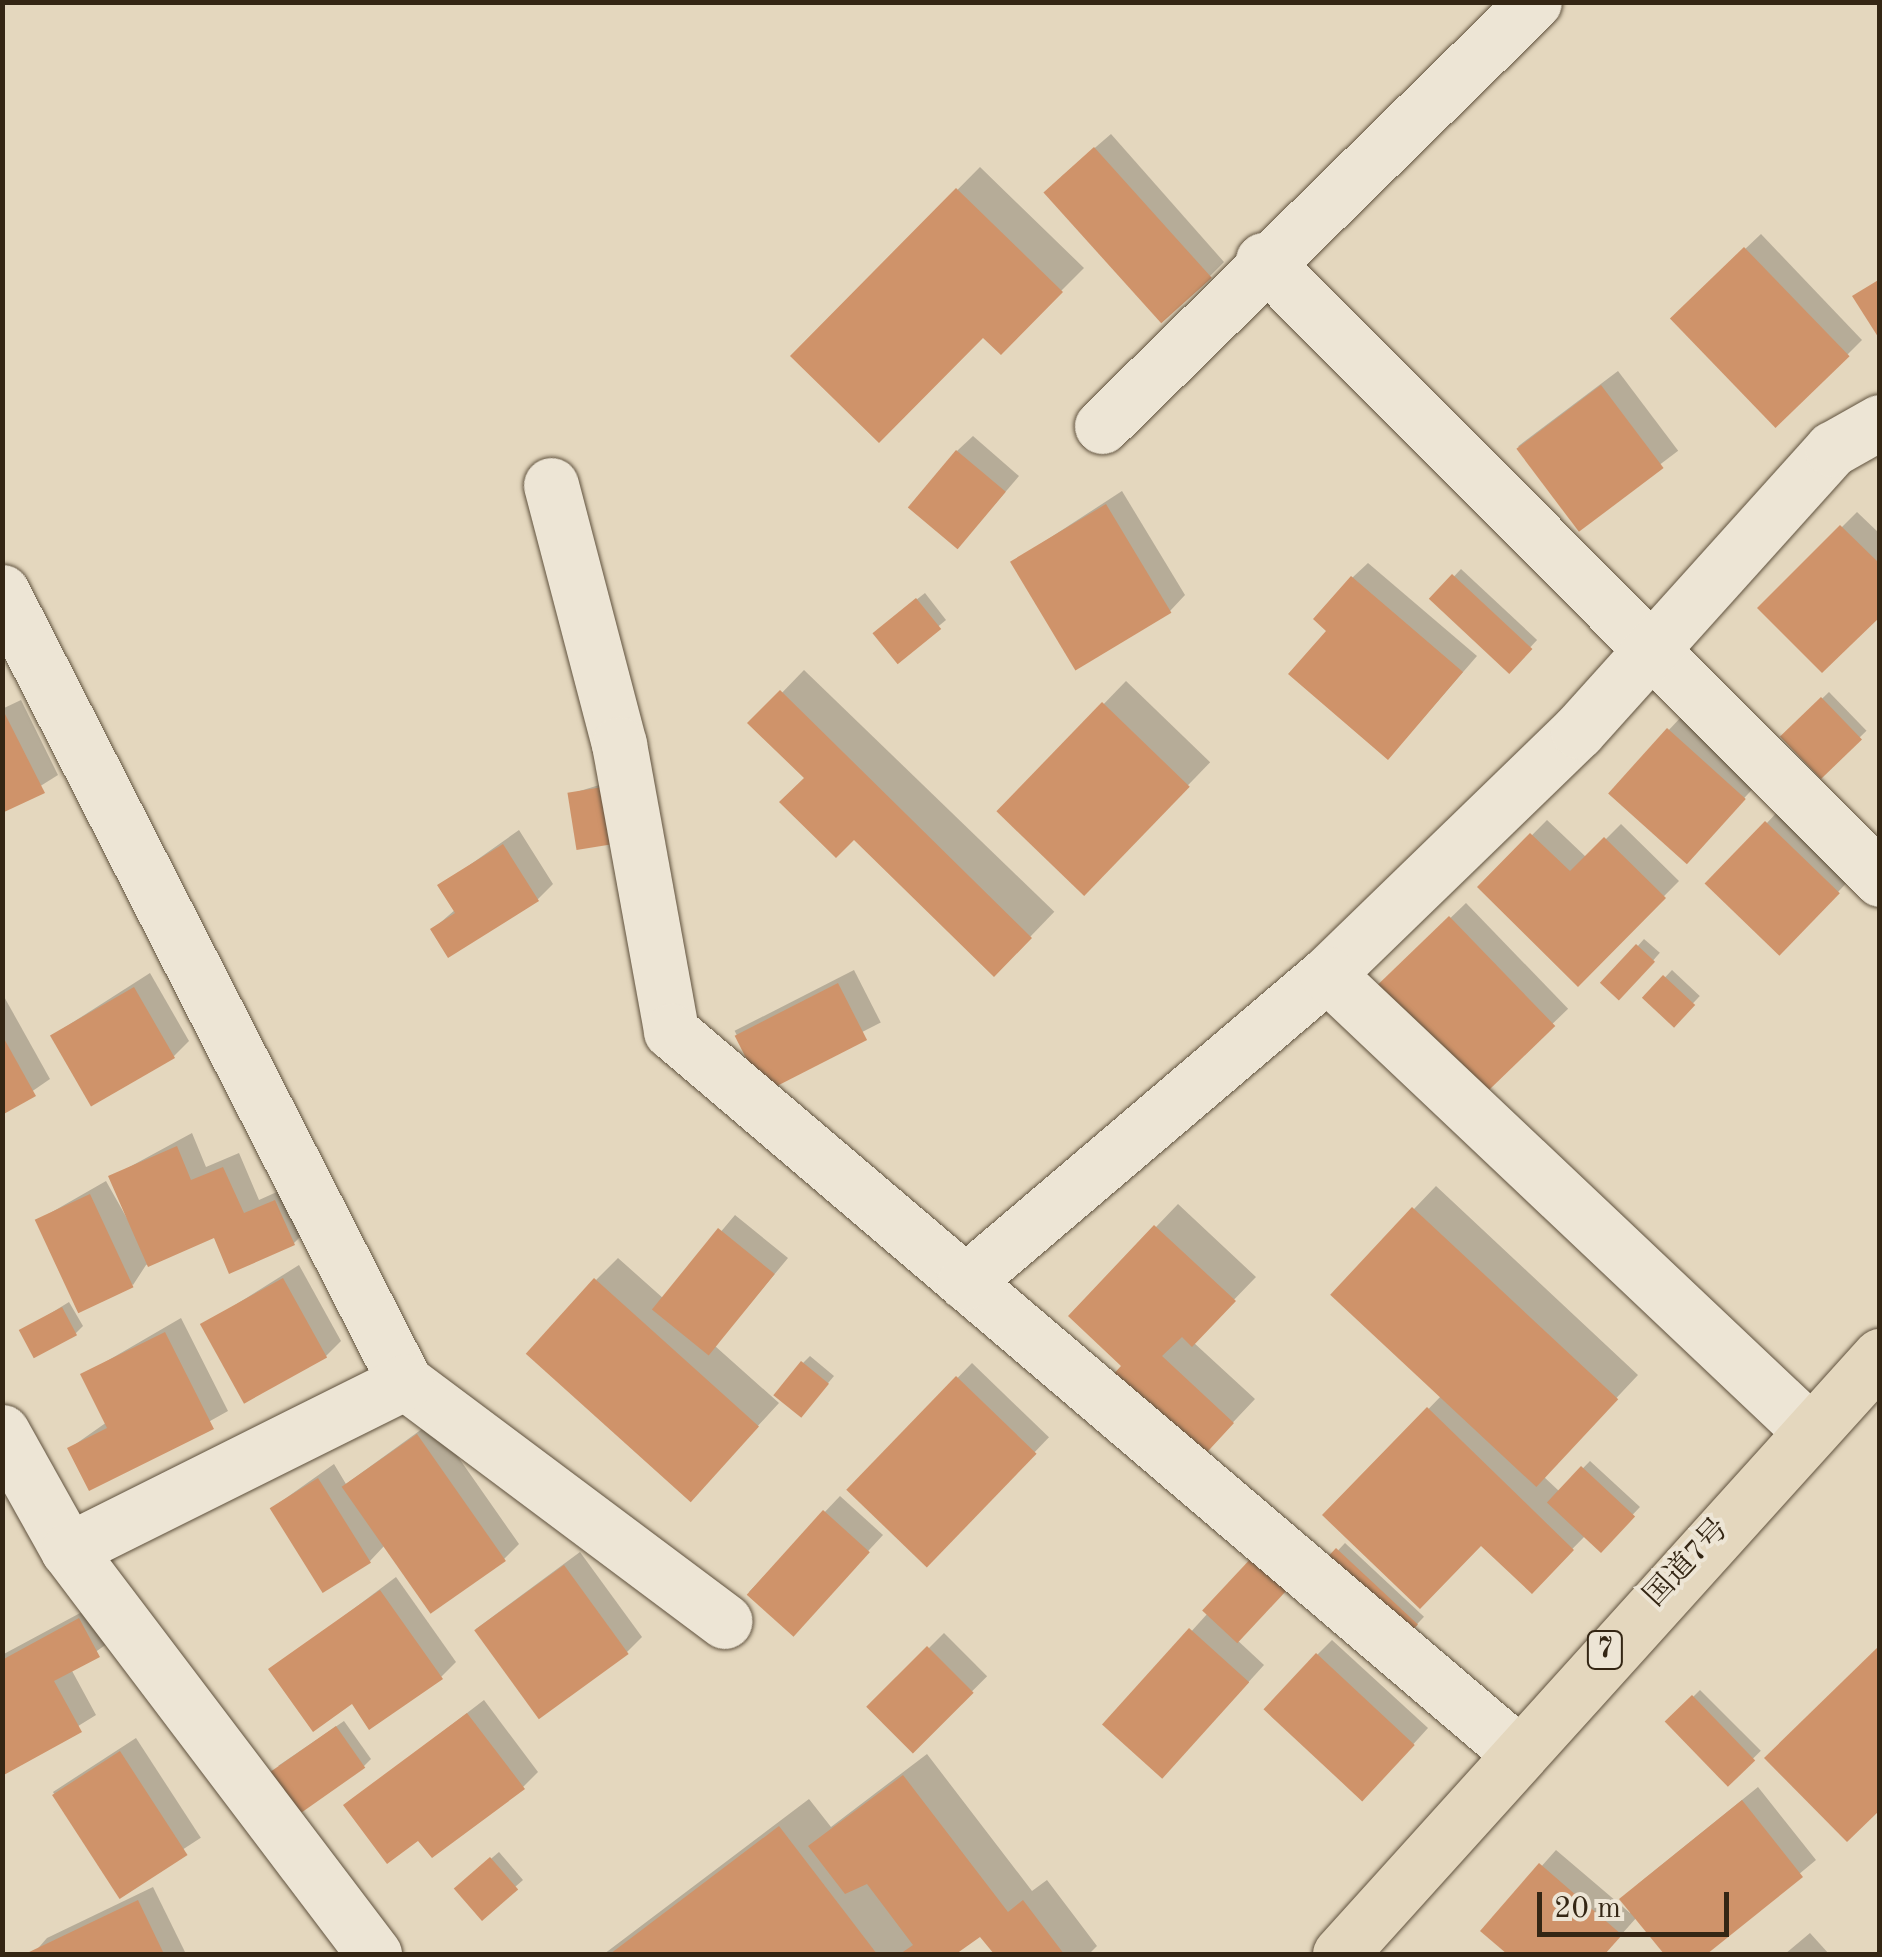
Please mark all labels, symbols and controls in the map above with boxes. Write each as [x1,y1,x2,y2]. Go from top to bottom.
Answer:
street label: 国道7号 [1637,1511,1737,1615]
road number: 7 [1585,1627,1625,1673]
scale bar [1542,1872,1734,1934]
text: 20 m [1554,1894,1621,1924]

